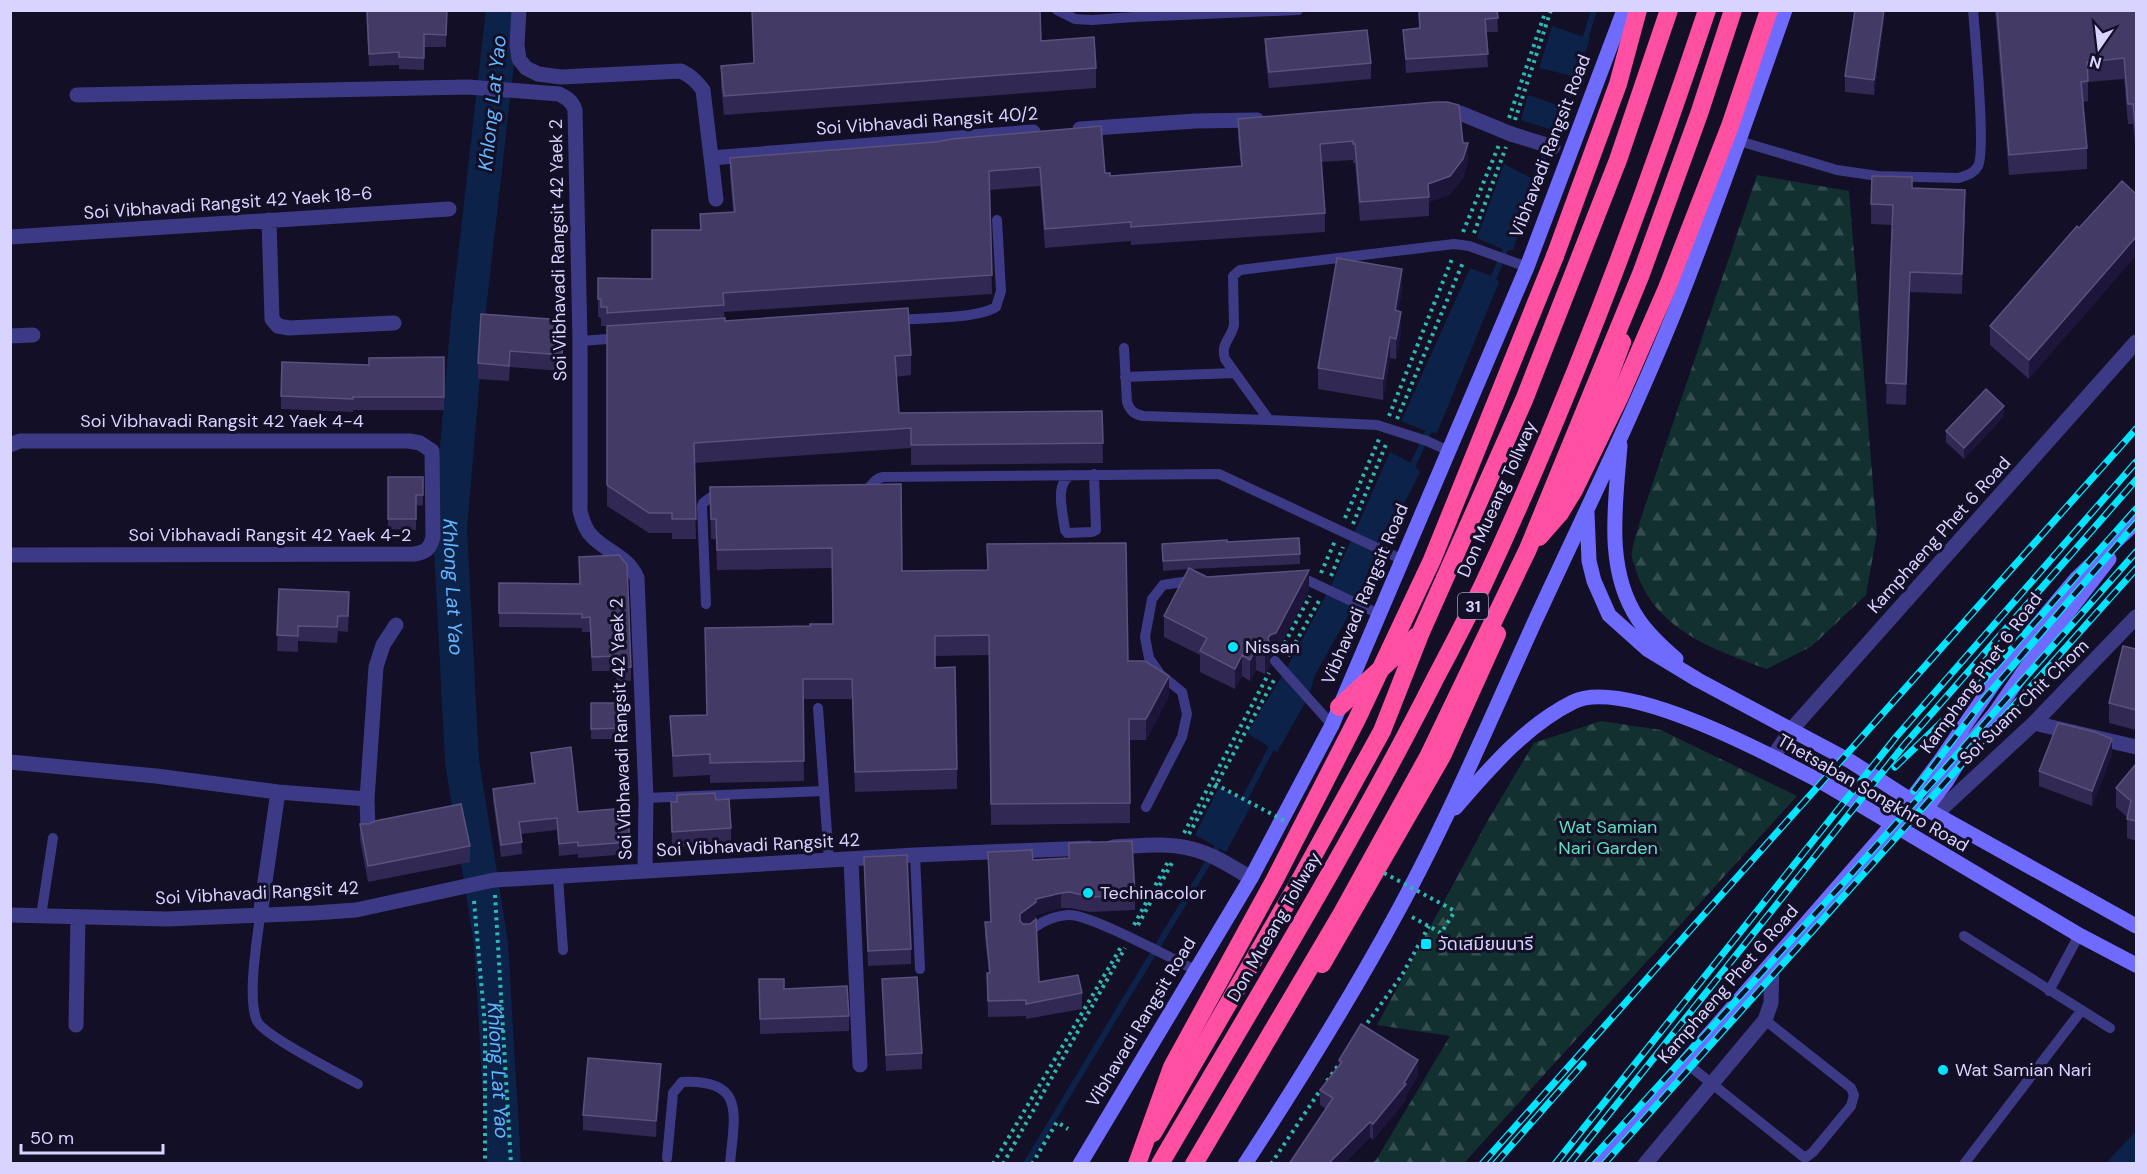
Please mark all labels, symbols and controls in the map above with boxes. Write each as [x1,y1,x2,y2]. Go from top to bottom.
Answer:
north arrow [2069,18,2129,78]
water label: Khlong Lat Yao [472,34,512,172]
text: N [2087,50,2104,74]
street label: Vibhavadi Rangsit Road [1504,51,1596,241]
street label: Soi Vibhavadi Rangsit 40/2 [815,101,1039,141]
street label: Soi Vibhavadi Rangsit 42 Yaek 2 [544,119,572,381]
street label: Soi Vibhavadi Rangsit 42 Yaek 18-6 [83,181,373,225]
street label: Soi Vibhavadi Rangsit 42 Yaek 4-4 [80,409,364,433]
street label: Don Mueang Tollway [1452,417,1542,581]
street label: Kamphaeng Phet 6 Road [1862,451,2016,619]
street label: Vibhavadi Rangsit Road [1316,500,1414,688]
water label: Khlong Lat Yao [437,518,470,656]
street label: Soi Vibhavadi Rangsit 42 Yaek 4-2 [129,523,411,547]
street label: Kamphang Phet 6 Road [1915,588,2047,758]
road number: 31 [1458,593,1488,619]
street label: Soi Vibhavadi Rangsit 42 Yaek 2 [604,598,638,860]
street label: Soi Suam Chit Chom [1954,634,2094,770]
place label: Nissan [1245,635,1300,659]
marker: Nissan [1226,640,1240,654]
street label: Thetsaban Songkhro Road [1773,728,1973,858]
park label: Wat Samian Nari Garden [1558,815,1658,860]
street label: Soi Vibhavadi Rangsit 42 [656,828,860,862]
street label: Don Mueang Tollway [1221,848,1327,1006]
street label: Soi Vibhavadi Rangsit 42 [155,876,359,910]
place label: Techinacolor [1100,881,1206,905]
marker: Techinacolor [1081,886,1095,900]
street label: Kamphaeng Phet 6 Road [1652,899,1804,1069]
place label: วัดเสมียนนารี [1438,932,1533,956]
street label: Vibhavadi Rangsit Road [1081,933,1201,1111]
marker: วัดเสมียนนารี [1419,937,1433,951]
water label: Khlong Lat Yao [482,1002,515,1139]
place label: Wat Samian Nari [1955,1058,2092,1082]
marker: Wat Samian Nari [1936,1063,1950,1077]
scale bar [21,1117,164,1155]
text: 50 m [30,1126,74,1150]

